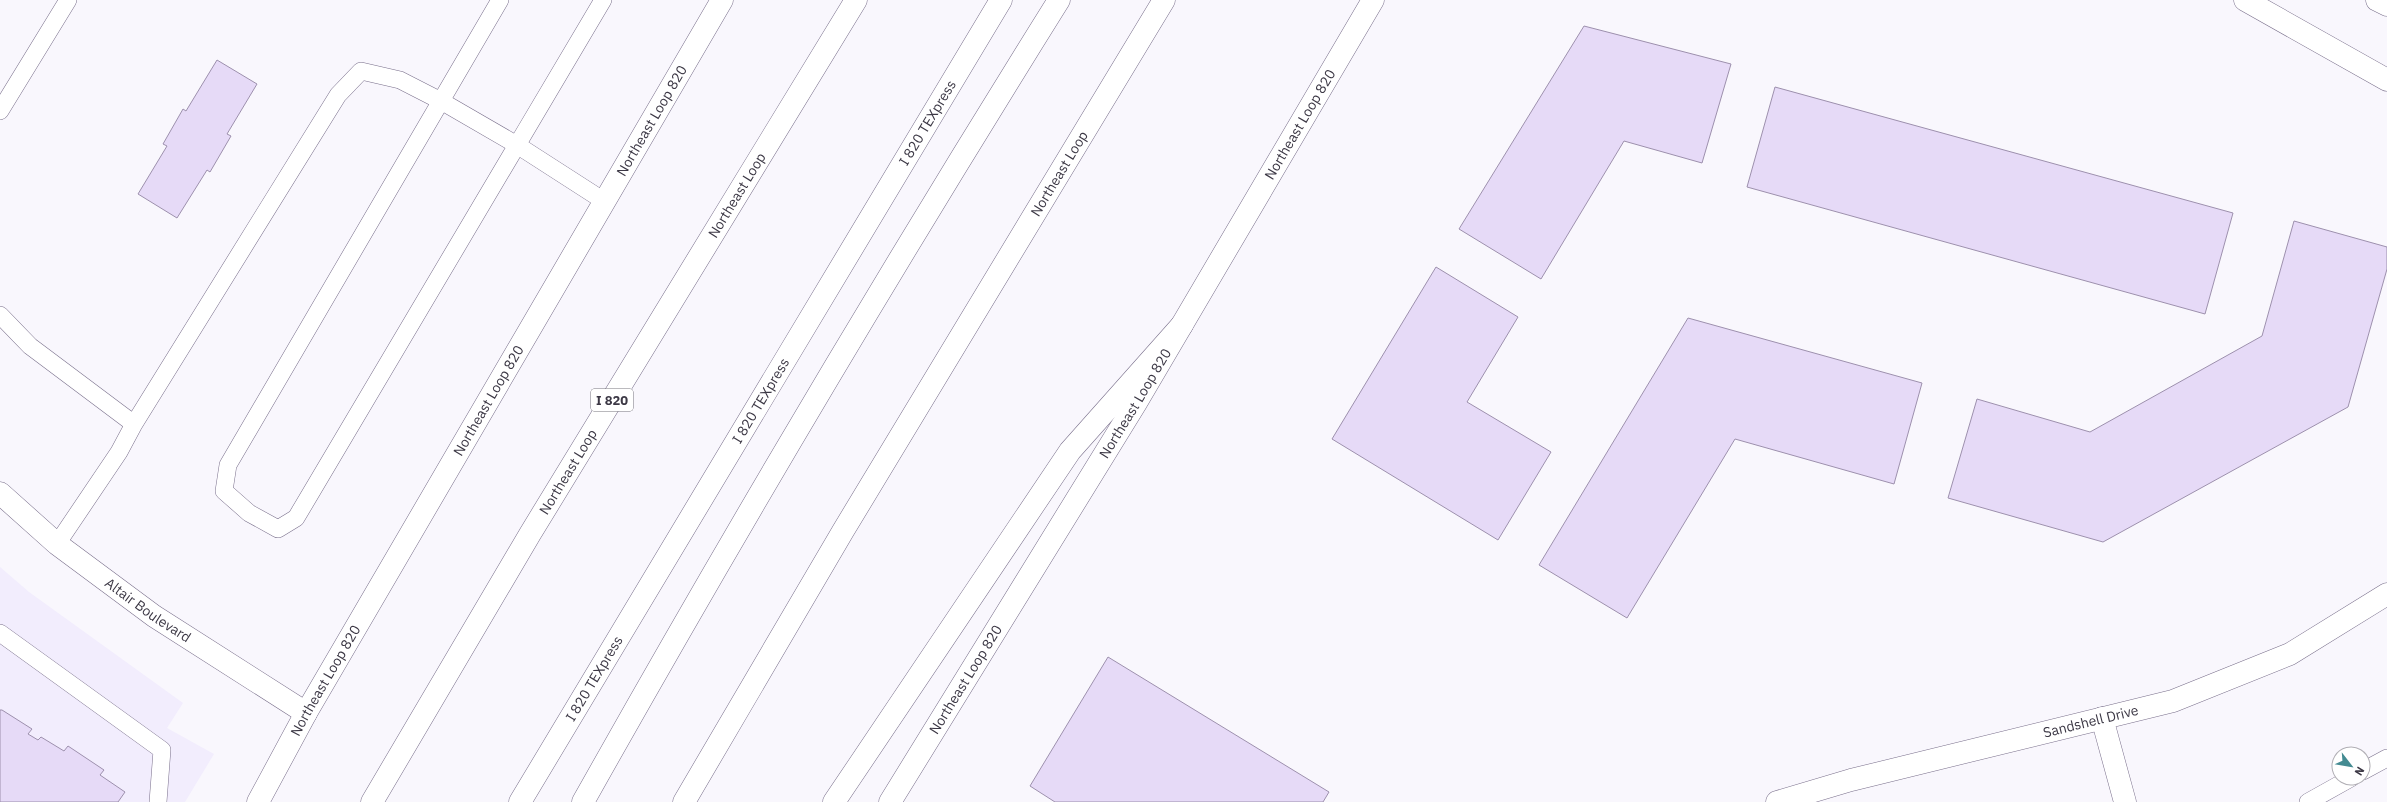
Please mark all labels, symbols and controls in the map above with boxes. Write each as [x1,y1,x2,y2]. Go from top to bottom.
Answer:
street label: Northeast Loop 820 [612,62,691,179]
street label: Northeast Loop 820 [1260,66,1339,183]
street label: I 820 TEXpress [895,77,960,169]
street label: Northeast Loop [1026,127,1092,219]
street label: Northeast Loop [704,149,770,241]
street label: Northeast Loop 820 [449,342,528,459]
street label: Northeast Loop 820 [1095,345,1175,462]
street label: I 820 TEXpress [728,354,793,447]
road number: I 820 [591,389,633,411]
street label: Northeast Loop [535,426,601,518]
street label: Altair Boulevard [101,574,194,646]
street label: Northeast Loop 820 [925,621,1006,737]
street label: Northeast Loop 820 [286,622,364,739]
street label: I 820 TEXpress [561,632,627,725]
street label: Sandshell Drive [2041,701,2141,742]
north arrow [2331,746,2371,786]
text: N [2352,764,2368,778]

